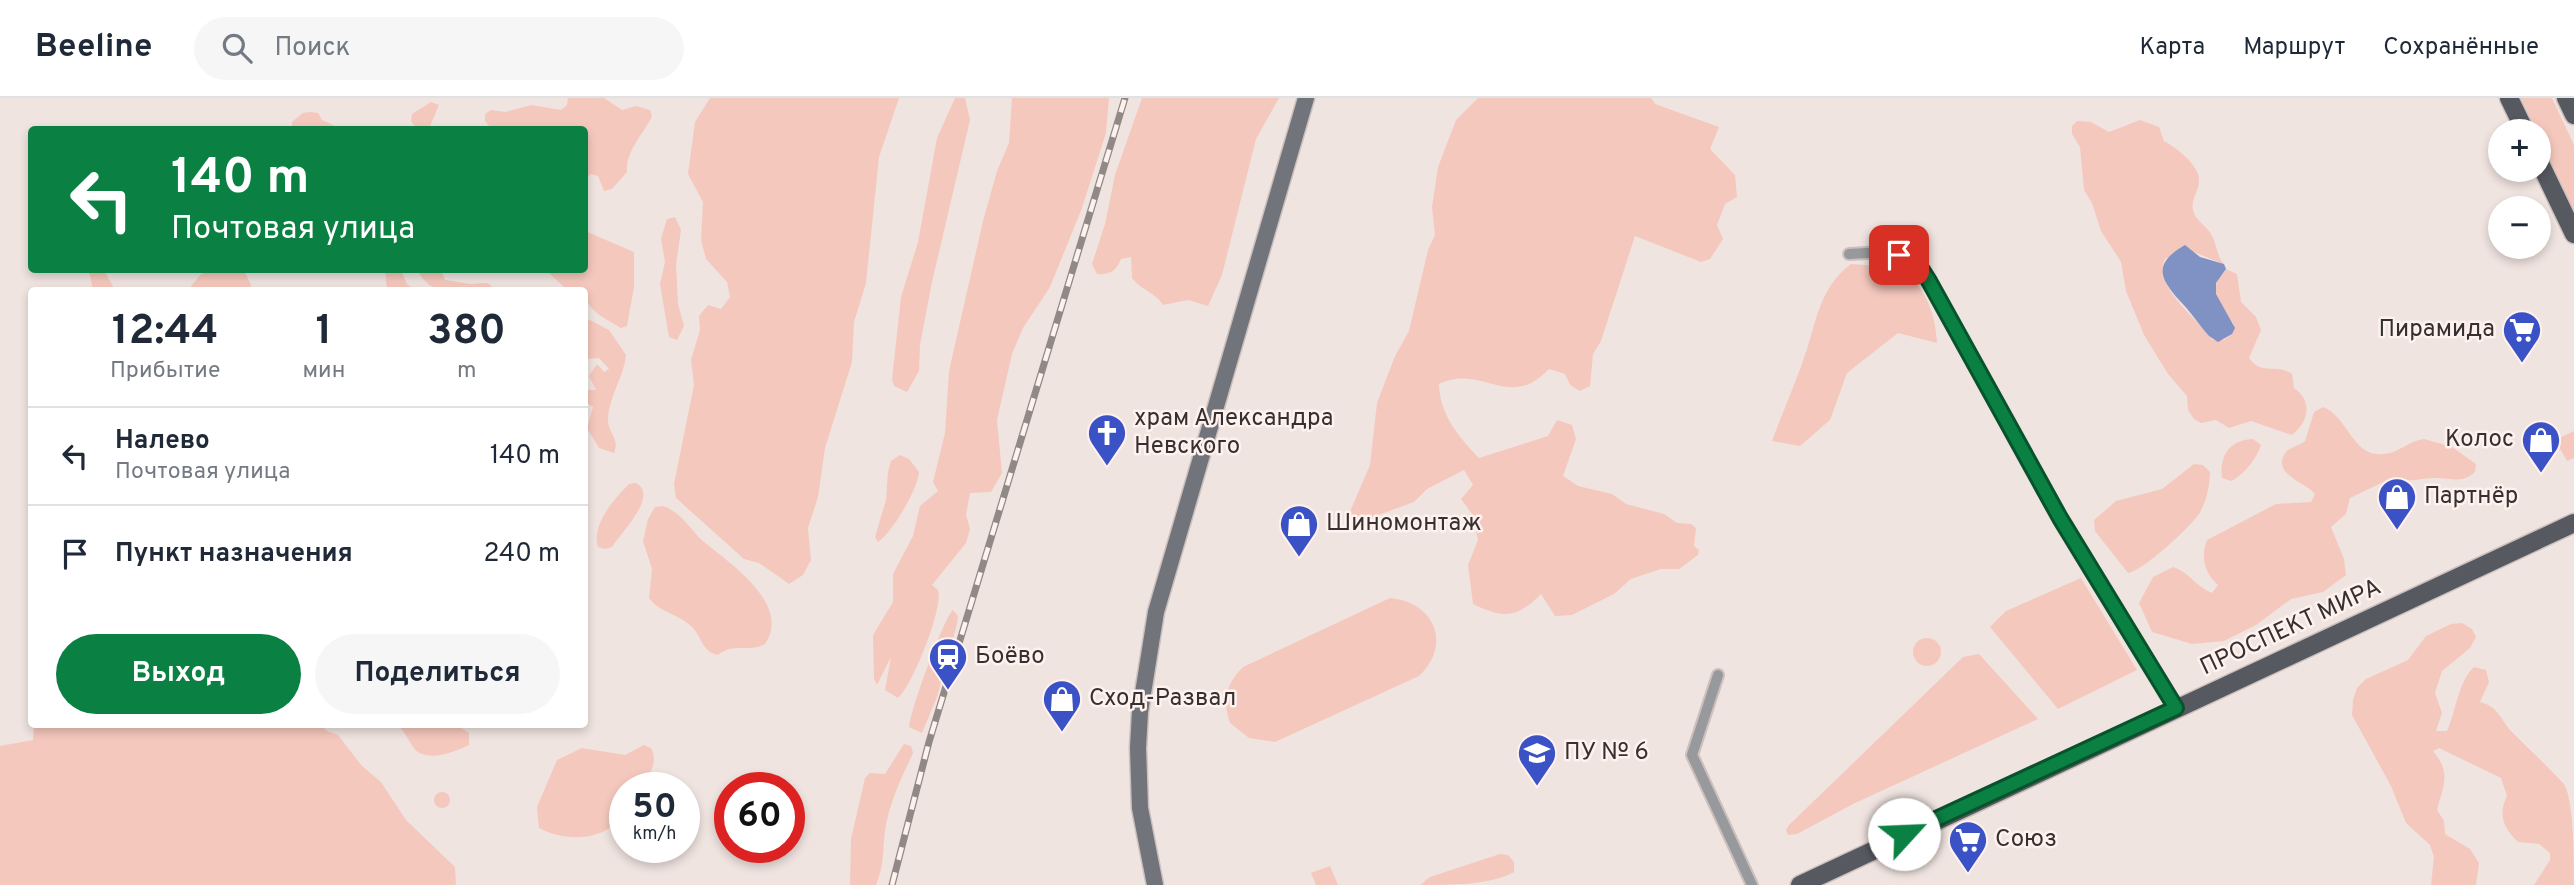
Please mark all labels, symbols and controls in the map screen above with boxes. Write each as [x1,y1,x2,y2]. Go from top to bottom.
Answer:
search box [194,17,684,80]
text: Beeline [35,27,152,69]
icon: search [218,29,256,67]
text: Поиск [274,32,350,65]
text: Карта [2139,33,2205,63]
text: Маршрут [2243,33,2345,63]
text: Сохранённые [2383,33,2539,63]
map controls [2488,119,2551,259]
button: + [2488,119,2551,182]
text: 140 m [171,149,310,211]
icon: left [56,154,147,245]
button: − [2488,196,2551,259]
text: Почтовая улица [171,210,415,250]
pin [1869,225,1929,285]
icon: arrive [1880,236,1918,274]
text: 12:44 [112,306,219,359]
text: 1 [315,306,332,359]
text: 380 [427,306,506,359]
supermarket icon: Пирамида [2501,309,2543,364]
place label: Пирамида [2378,315,2495,345]
text: Прибытие [110,357,220,386]
text: мин [302,357,345,386]
text: m [457,357,476,386]
place label: храм Александра Невского [1134,404,1333,462]
church icon: храм Александра Невского [1086,412,1128,467]
shop icon: Колос [2520,419,2562,474]
text: Налево [115,425,210,458]
place label: Колос [2445,425,2514,455]
icon: left [56,437,94,475]
text: 140 m [490,440,560,473]
text: Почтовая улица [115,458,290,487]
shop icon: Партнёр [2376,476,2418,531]
place label: Партнёр [2424,482,2518,512]
shop icon: Шиномонтаж [1278,503,1320,558]
place label: Шиномонтаж [1326,509,1482,539]
icon: arrive [56,535,94,573]
text: Пункт назначения [115,538,353,571]
text: 240 m [483,538,560,571]
street label: ПРОСПЕКТ МИРА [2196,573,2386,683]
button: Выход [56,634,301,714]
button: Поделиться [315,634,560,714]
station icon: Боёво [927,636,969,691]
place label: Боёво [975,642,1045,672]
shop icon: Сход-Развал [1041,678,1083,733]
place label: Сход-Развал [1089,684,1236,714]
school or university icon: ПУ № 6 [1516,732,1558,787]
place label: ПУ № 6 [1564,738,1649,768]
speed limit sign: 60 [714,772,805,863]
text: 50 [632,786,677,830]
position arrow [1867,797,1941,871]
supermarket icon: Союз [1947,819,1989,874]
text: km/h [633,823,676,846]
place label: Союз [1995,825,2057,855]

